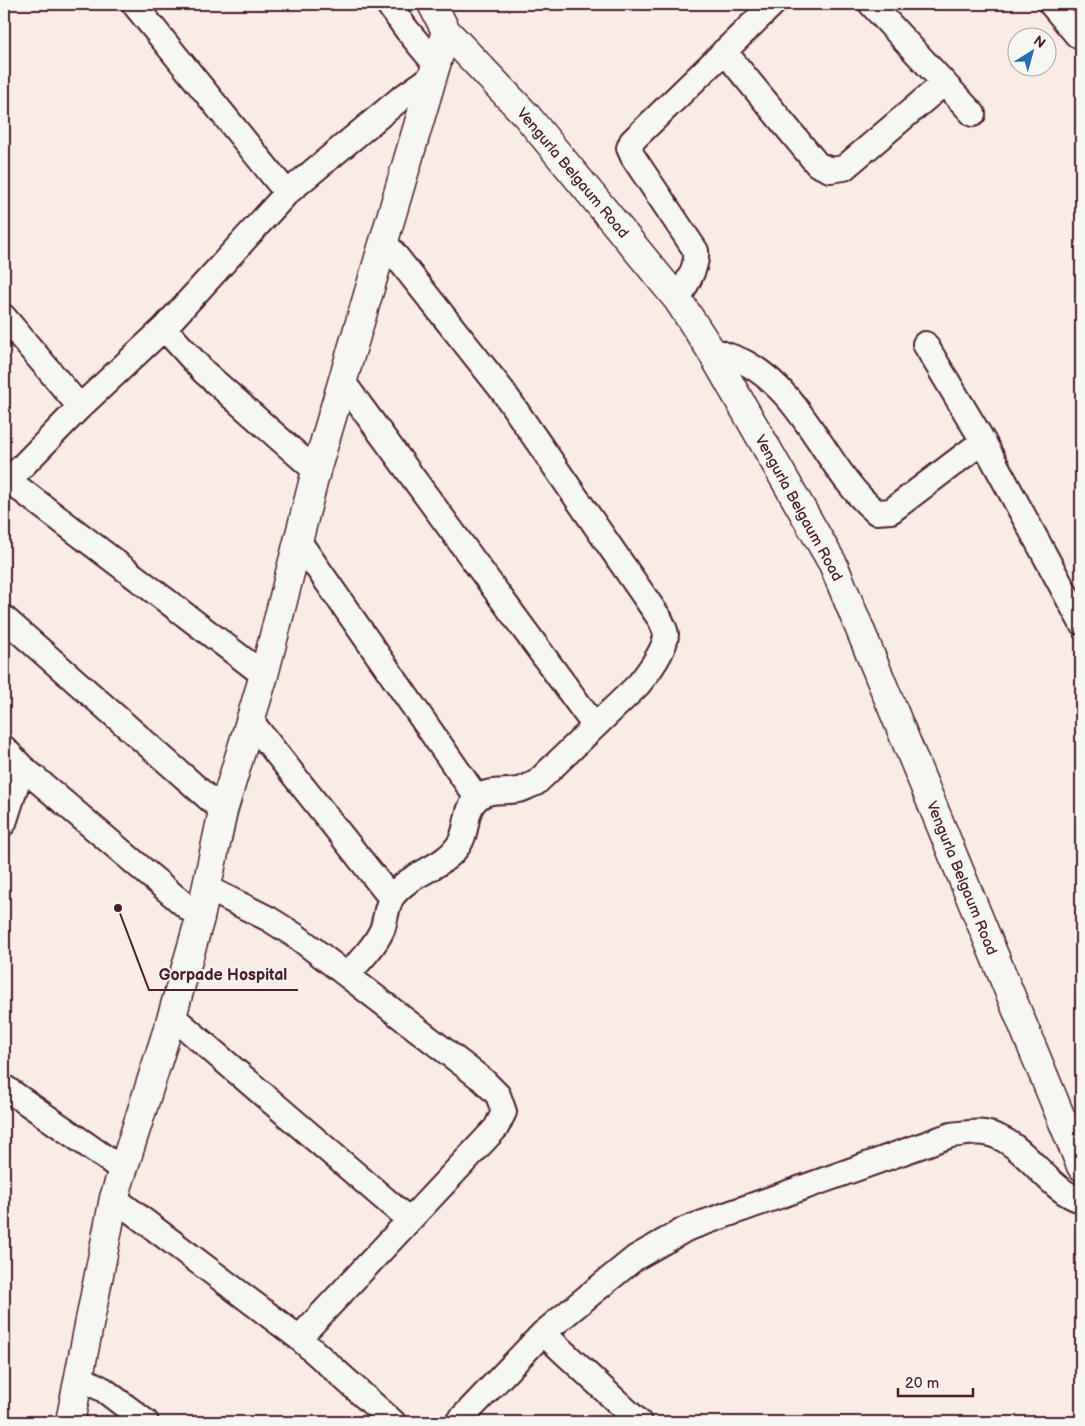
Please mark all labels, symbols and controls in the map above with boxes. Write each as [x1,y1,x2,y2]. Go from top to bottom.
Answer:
north arrow [1008,28,1058,78]
text: N [1030,32,1049,52]
street label: Vengurla Belgaum Road [513,104,633,242]
street label: Vengurla Belgaum Road [750,432,847,585]
street label: Vengurla Belgaum Road [922,798,1001,958]
callout: Gorpade Hospital [149,959,298,990]
text: Gorpade Hospital [159,966,287,985]
scale bar [898,1366,972,1398]
text: 20 m [905,1374,939,1393]

